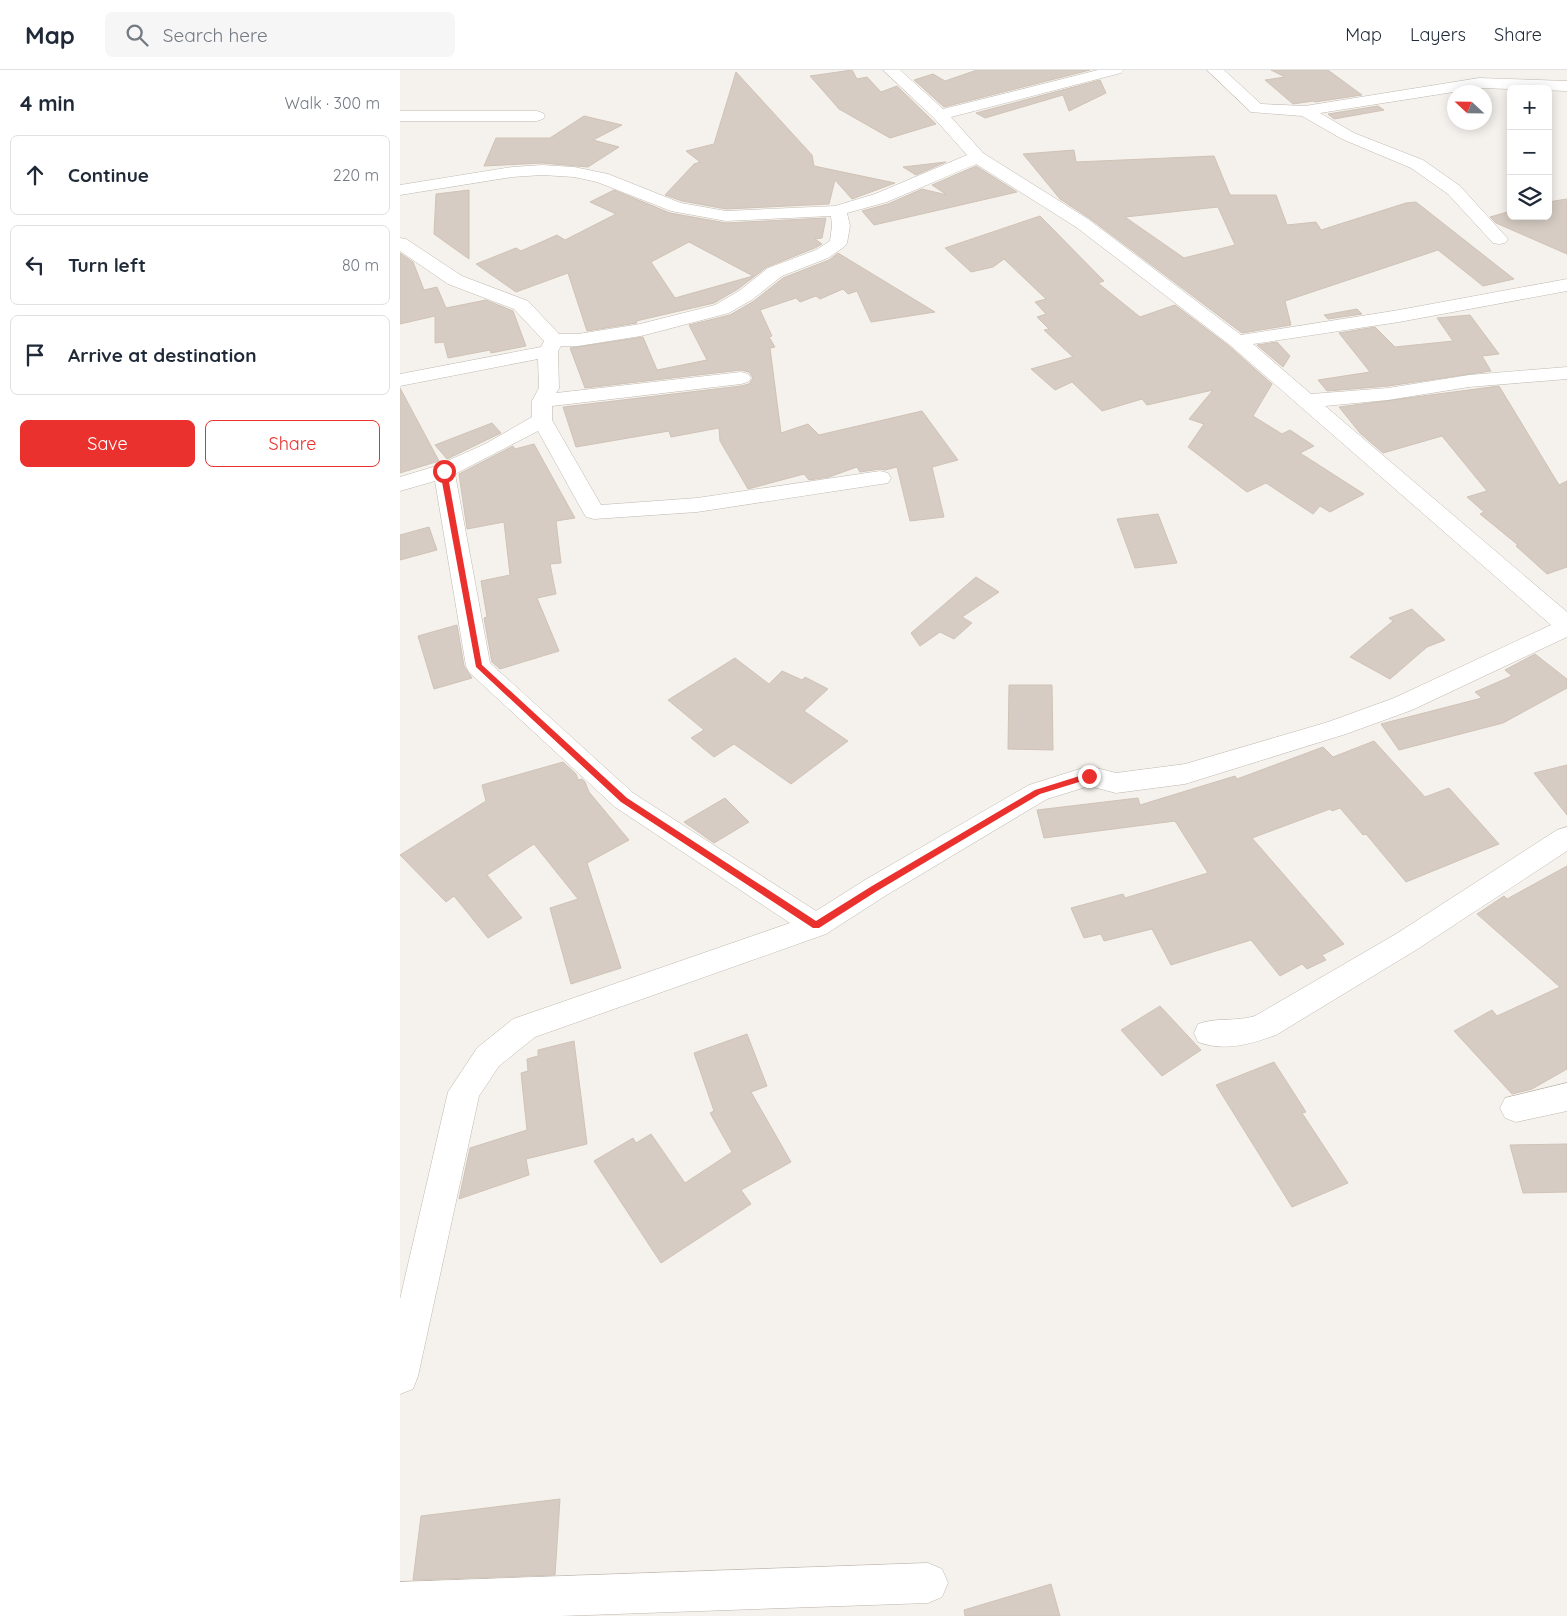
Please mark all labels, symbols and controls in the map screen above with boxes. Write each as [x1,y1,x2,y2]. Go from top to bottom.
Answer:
search box [105,12,455,57]
text: Map [25,20,75,50]
icon: search [123,21,151,49]
text: Search here [163,23,268,47]
text: Map [1345,23,1382,46]
text: Layers [1410,23,1466,46]
text: Share [1494,23,1542,46]
north arrow [1447,85,1492,130]
map controls [1507,85,1552,220]
button: + [1507,85,1552,130]
text: 4 min [20,90,75,116]
text: Walk · 300 m [285,93,380,113]
button: − [1507,130,1552,175]
icon: ahead [21,161,49,189]
text: Continue [68,163,149,187]
text: 220 m [333,165,379,185]
button: layers [1507,175,1552,220]
icon: left [21,251,49,279]
text: Turn left [68,253,146,277]
text: 80 m [342,255,379,275]
icon: arrive [21,341,49,369]
text: Arrive at destination [68,343,257,367]
button: Save [20,420,195,467]
button: Share [205,420,380,467]
route start [433,460,456,483]
route end [1078,765,1101,788]

